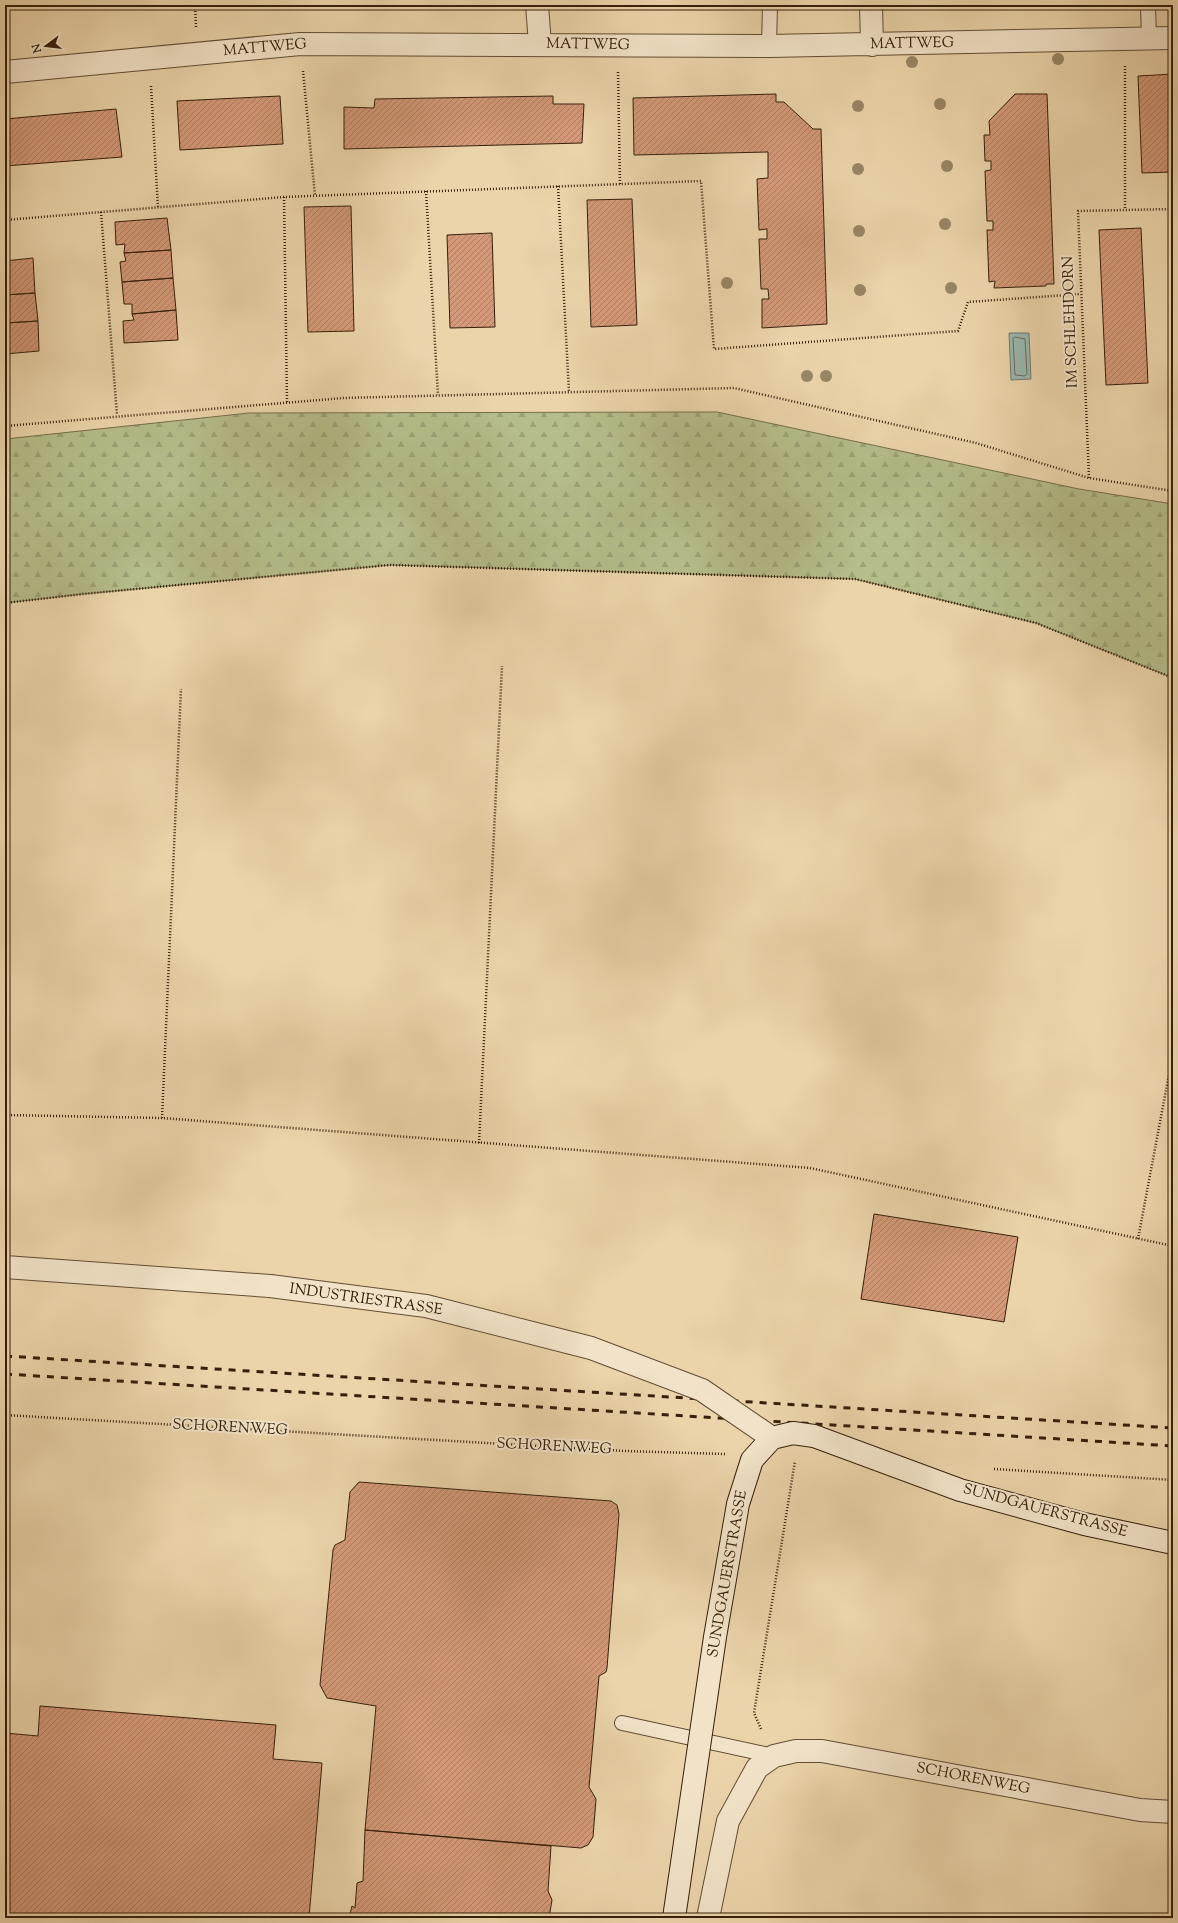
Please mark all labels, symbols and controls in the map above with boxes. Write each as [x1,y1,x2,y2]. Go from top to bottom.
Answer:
north arrow [26,26,66,66]
street label: MATTWEG [870,33,954,55]
street label: MATTWEG [222,34,308,62]
street label: MATTWEG [546,34,630,56]
text: N [28,42,46,56]
street label: IM SCHLEHDORN [1058,256,1084,388]
street label: INDUSTRIESTRASSE [288,1279,444,1321]
street label: SCHORENWEG [172,1414,288,1442]
street label: SCHORENWEG [496,1433,612,1461]
street label: SUNDGAUERSTRASSE [960,1479,1130,1543]
street label: SUNDGAUERSTRASSE [703,1489,753,1659]
street label: SCHORENWEG [914,1758,1032,1800]

